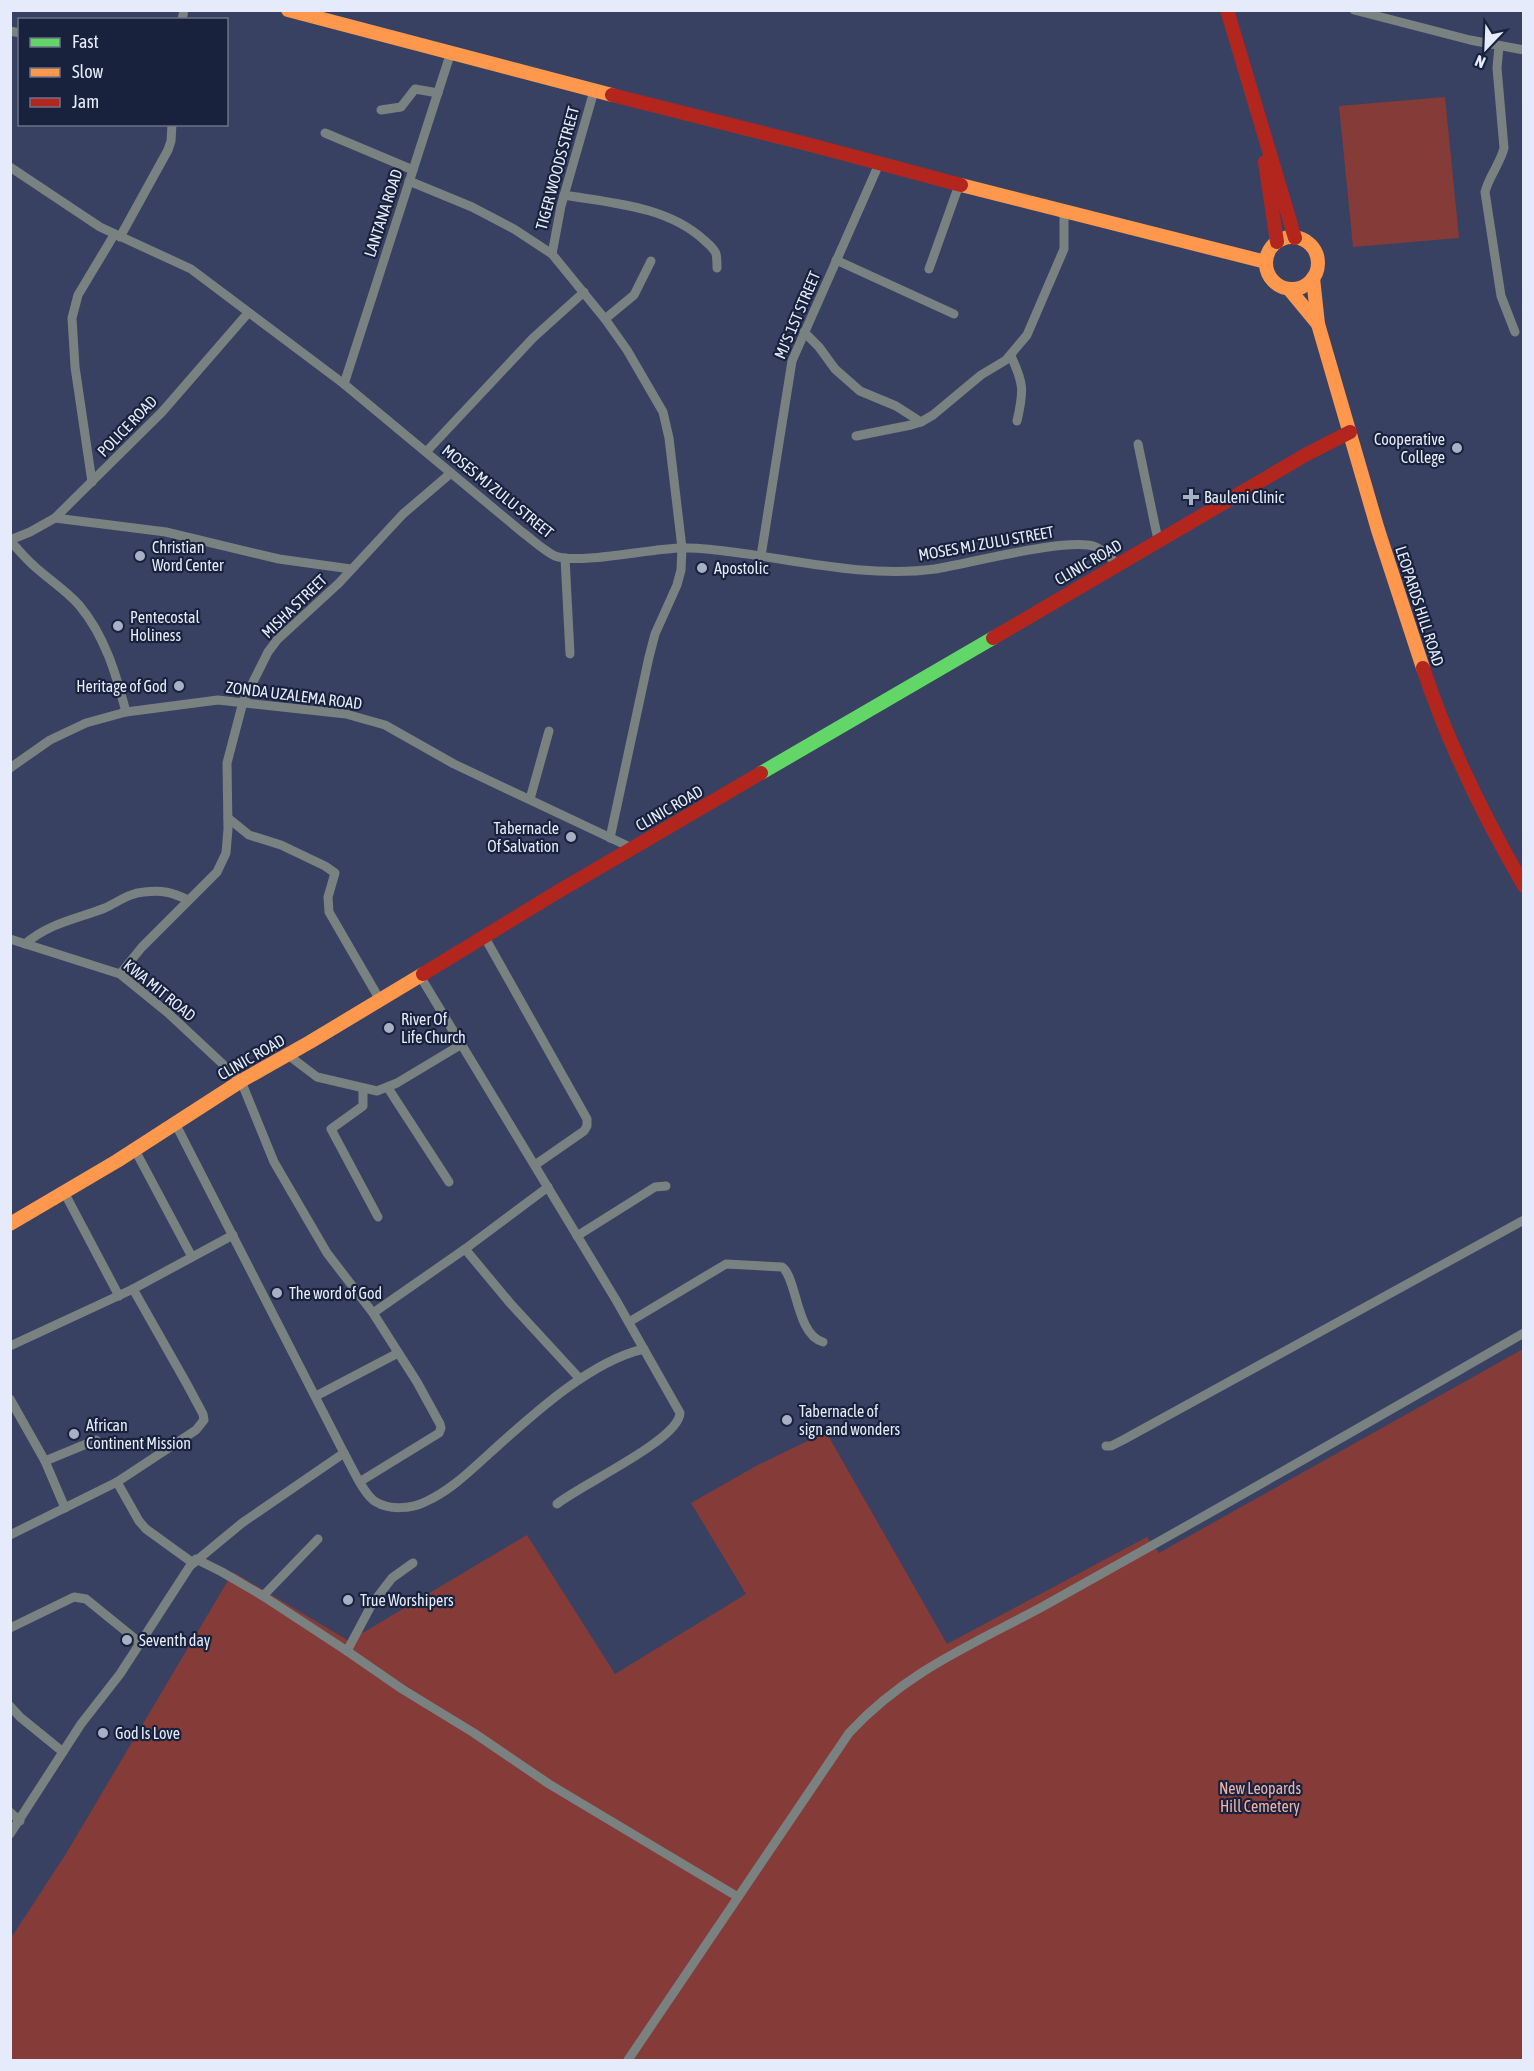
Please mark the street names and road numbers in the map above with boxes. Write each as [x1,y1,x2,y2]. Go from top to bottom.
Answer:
street label: TIGER WOODS STREET [532,104,582,232]
street label: LANTANA ROAD [360,167,406,259]
street label: MJ’S 1ST STREET [770,269,824,361]
street label: POLICE ROAD [94,392,160,460]
street label: MOSES MJ ZULU STREET [439,441,557,541]
street label: MOSES MJ ZULU STREET [917,522,1055,564]
street label: CLINIC ROAD [1051,536,1125,588]
street label: LEOPARDS HILL ROAD [1392,544,1448,668]
street label: MISHA STREET [258,571,330,641]
street label: ZONDA UZALEMA ROAD [225,678,363,712]
street label: CLINIC ROAD [632,782,706,834]
street label: KWA MIT ROAD [120,956,200,1024]
street label: CLINIC ROAD [214,1031,288,1083]

